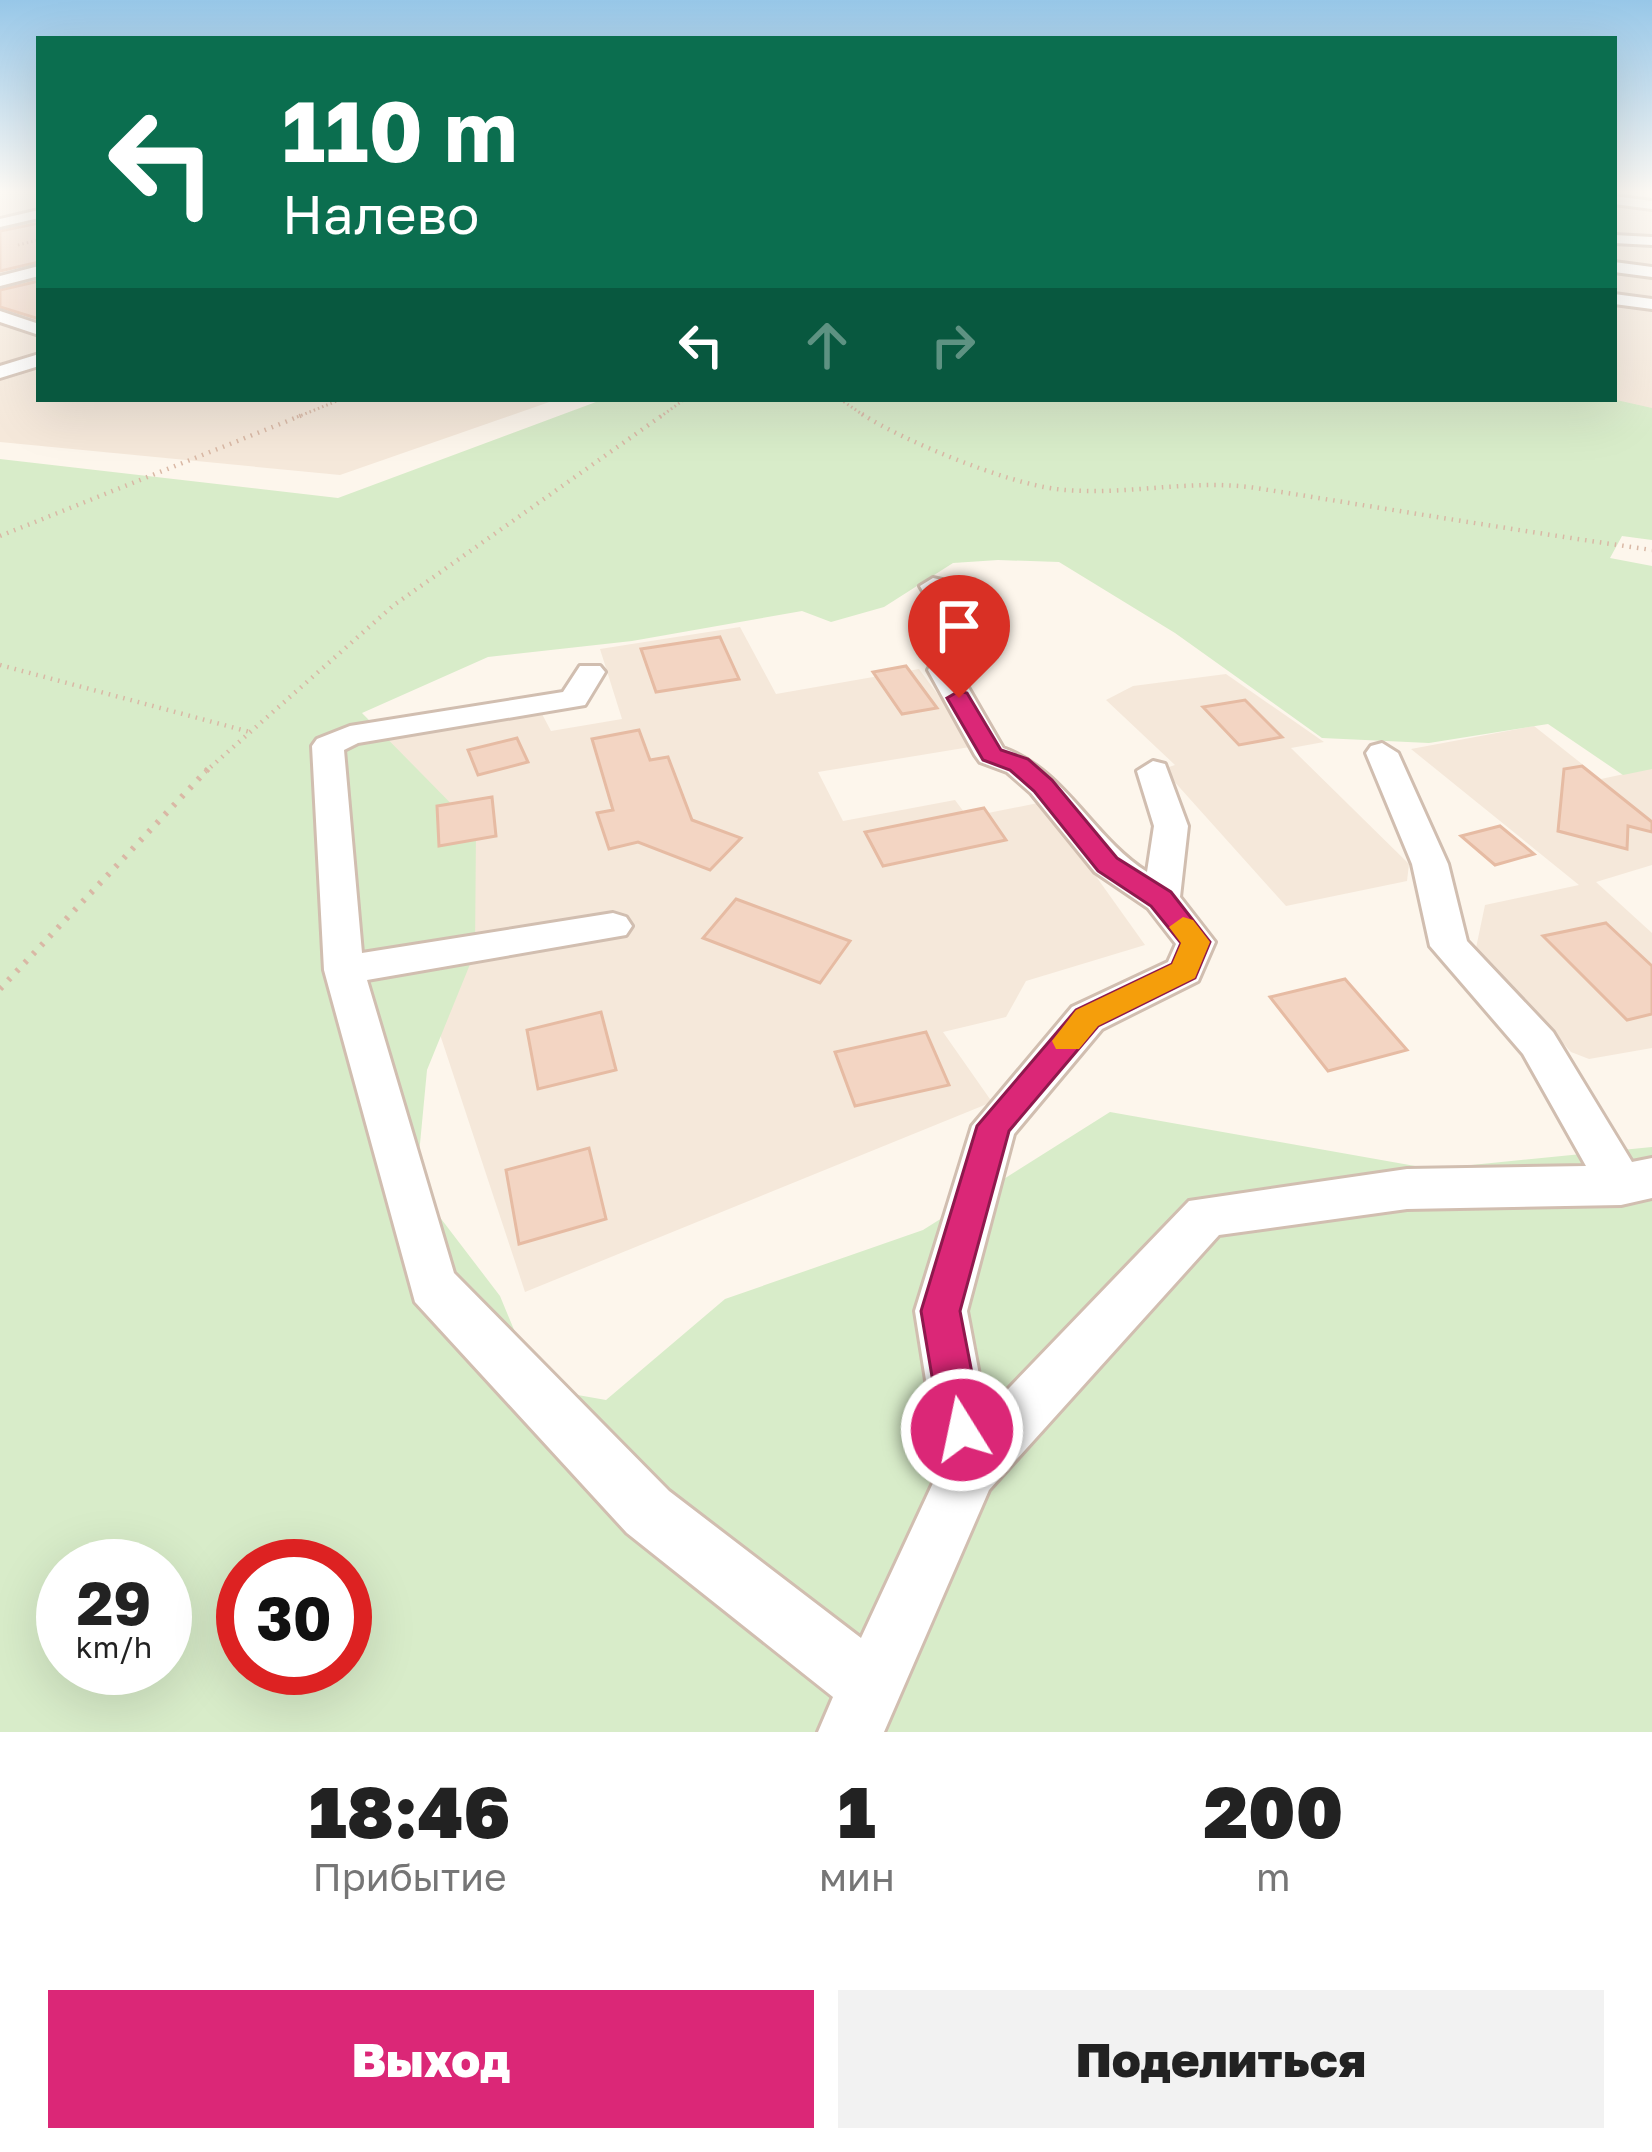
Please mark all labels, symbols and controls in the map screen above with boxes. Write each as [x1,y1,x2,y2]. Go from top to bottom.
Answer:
text: 110 m [282,80,518,180]
icon: left [84,84,240,240]
text: Налево [282,181,479,246]
icon: left [668,312,734,378]
icon: ahead [794,312,860,378]
icon: right [920,312,986,378]
pin [908,575,1010,698]
icon: arrive [926,593,992,659]
position arrow [899,1367,1025,1493]
speed limit sign: 30 [216,1539,372,1695]
text: 29 [77,1566,151,1638]
text: km/h [76,1629,152,1665]
text: 18:46 [309,1767,510,1854]
text: 1 [838,1767,876,1854]
text: 200 [1203,1767,1343,1854]
text: Прибытие [312,1853,507,1900]
text: мин [819,1853,895,1900]
text: m [1256,1853,1291,1900]
button: Выход [48,1990,814,2128]
button: Поделиться [838,1990,1604,2128]

